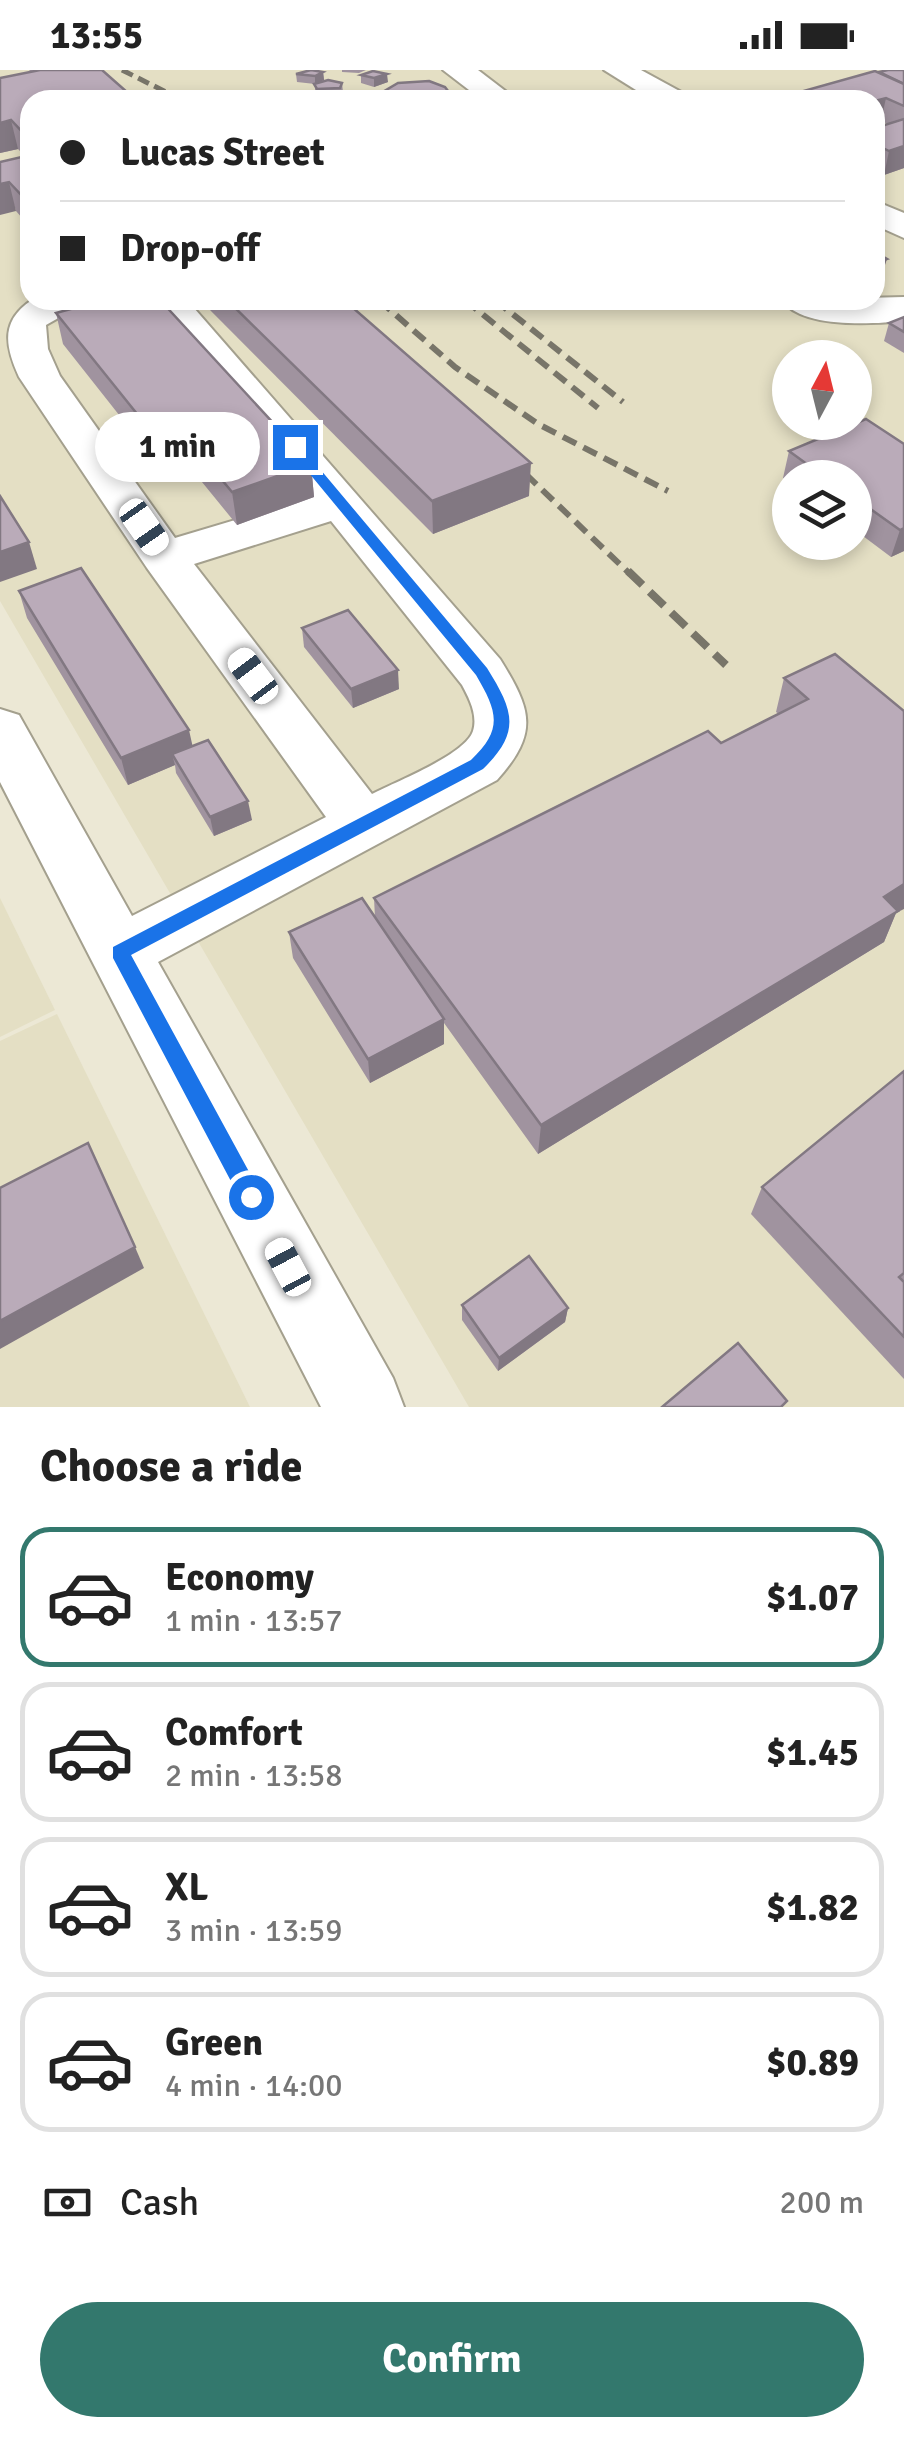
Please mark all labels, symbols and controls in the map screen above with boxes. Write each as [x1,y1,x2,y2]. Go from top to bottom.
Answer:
text: 13:55 [50,12,143,59]
text: Lucas Street [120,129,325,176]
text: Drop-off [120,225,260,272]
north arrow [772,340,872,440]
map controls [772,340,872,560]
callout: 1 min [95,412,260,482]
route end [273,425,318,470]
text: 1 min [139,427,216,466]
button: layers [772,460,872,560]
car [115,494,173,560]
car [223,643,283,709]
route start [229,1175,274,1220]
car [261,1233,315,1301]
text: Choose a ride [40,1439,303,1494]
icon: car [45,1552,135,1642]
text: Economy [165,1554,314,1601]
text: $1.07 [766,1574,859,1621]
text: 1 min · 13:57 [165,1601,343,1640]
icon: car [45,1707,135,1797]
text: Comfort [165,1709,303,1756]
text: $1.45 [766,1729,859,1776]
text: 2 min · 13:58 [165,1756,343,1795]
icon: car [45,1862,135,1952]
text: XL [165,1864,208,1911]
text: $1.82 [766,1884,859,1931]
text: 3 min · 13:59 [165,1911,343,1950]
icon: car [45,2017,135,2107]
text: Green [165,2019,263,2066]
text: $0.89 [766,2039,859,2086]
text: 4 min · 14:00 [165,2066,343,2105]
icon: cash [40,2175,95,2230]
text: Cash [120,2179,199,2226]
text: 200 m [780,2183,864,2222]
button: Confirm [40,2302,864,2417]

